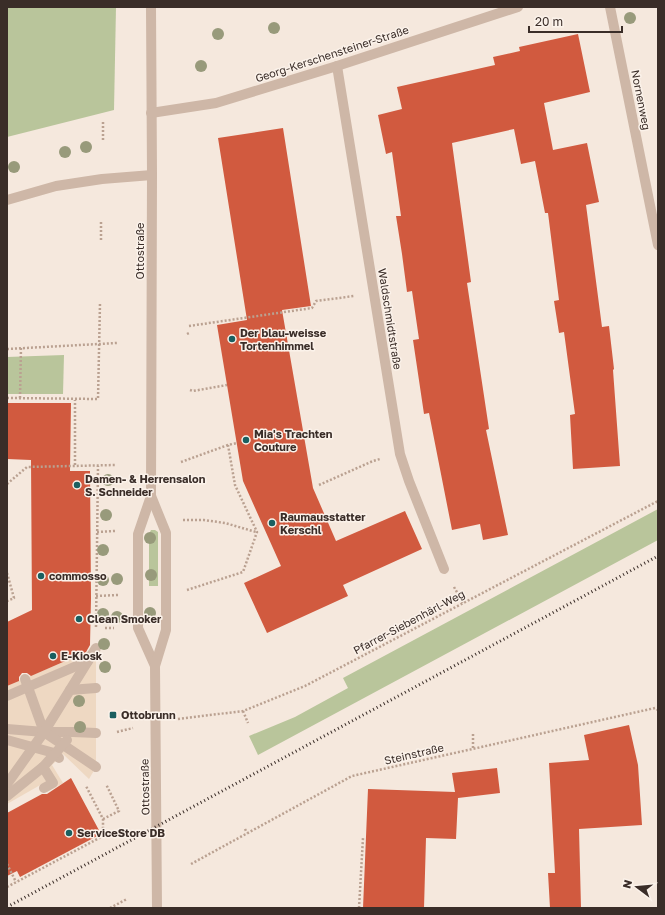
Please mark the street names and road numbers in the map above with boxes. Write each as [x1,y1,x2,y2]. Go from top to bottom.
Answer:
street label: Georg-Kerschensteiner-Straße [253,23,410,85]
street label: Nornenweg [629,69,654,131]
street label: Ottostraße [133,223,146,279]
street label: Waldschmidtstraße [376,267,405,370]
street label: Pfarrer-Siebenhärl-Weg [351,587,467,656]
street label: Steinstraße [383,740,445,767]
street label: Ottostraße [138,758,151,816]

